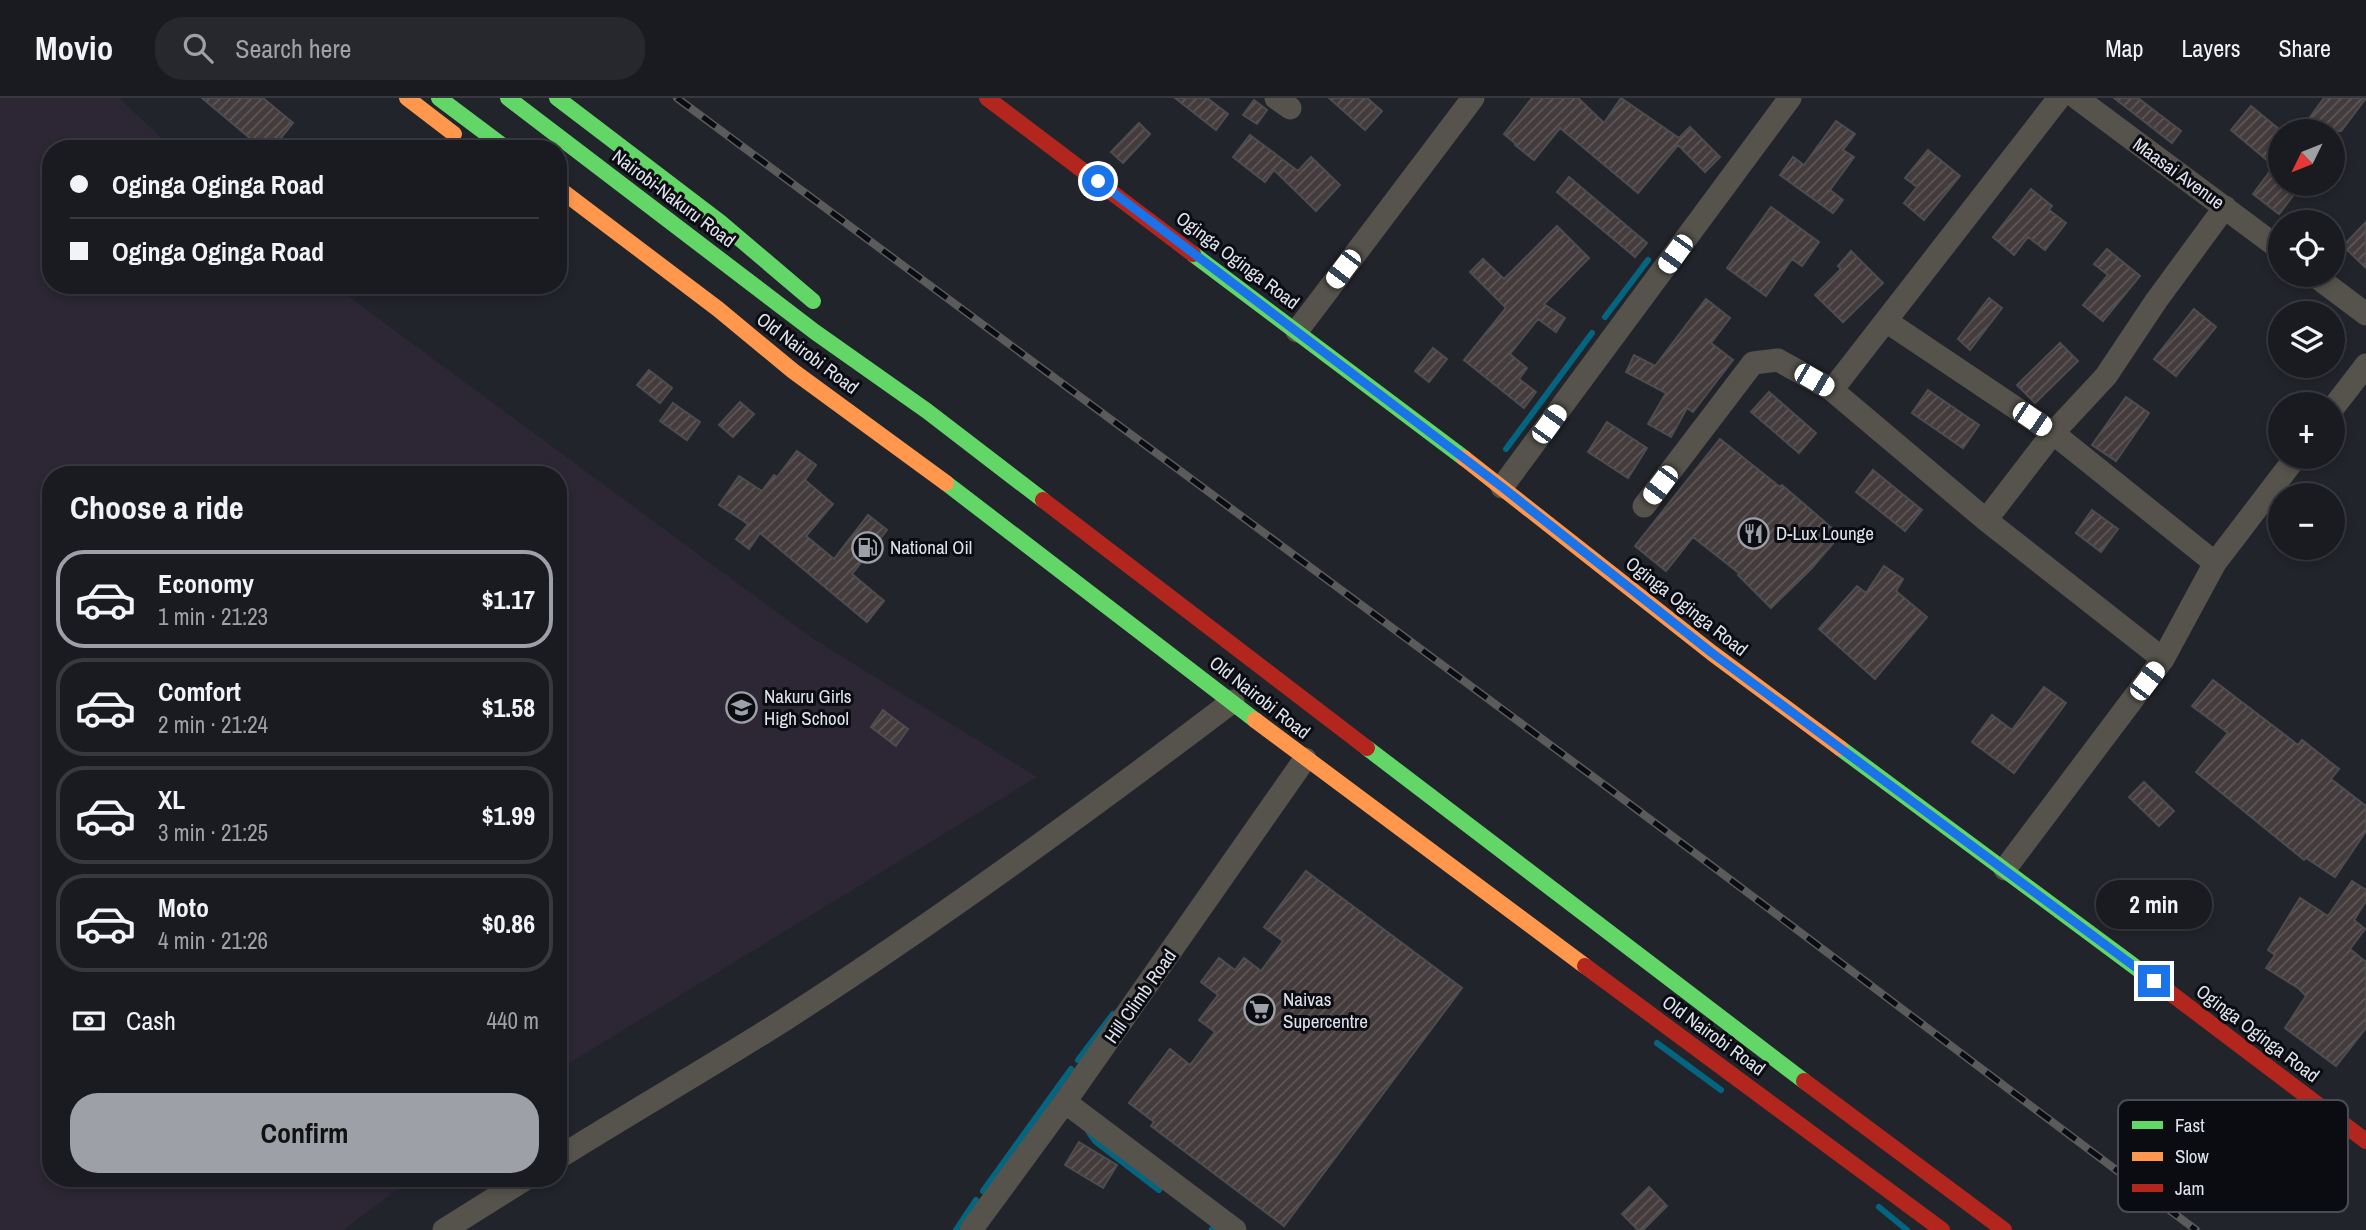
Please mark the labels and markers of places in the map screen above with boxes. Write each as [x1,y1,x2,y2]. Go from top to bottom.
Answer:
restaurant icon: D-Lux Lounge [1736,516,1770,550]
place label: D-Lux Lounge [1776,520,1874,546]
fuel station icon: National Oil [850,530,884,564]
place label: National Oil [890,534,972,560]
place label: Nakuru Girls High School [764,683,852,731]
school or university icon: Nakuru Girls High School [724,690,758,724]
place label: Naivas Supercentre [1283,986,1368,1034]
supermarket icon: Naivas Supercentre [1243,993,1277,1027]

